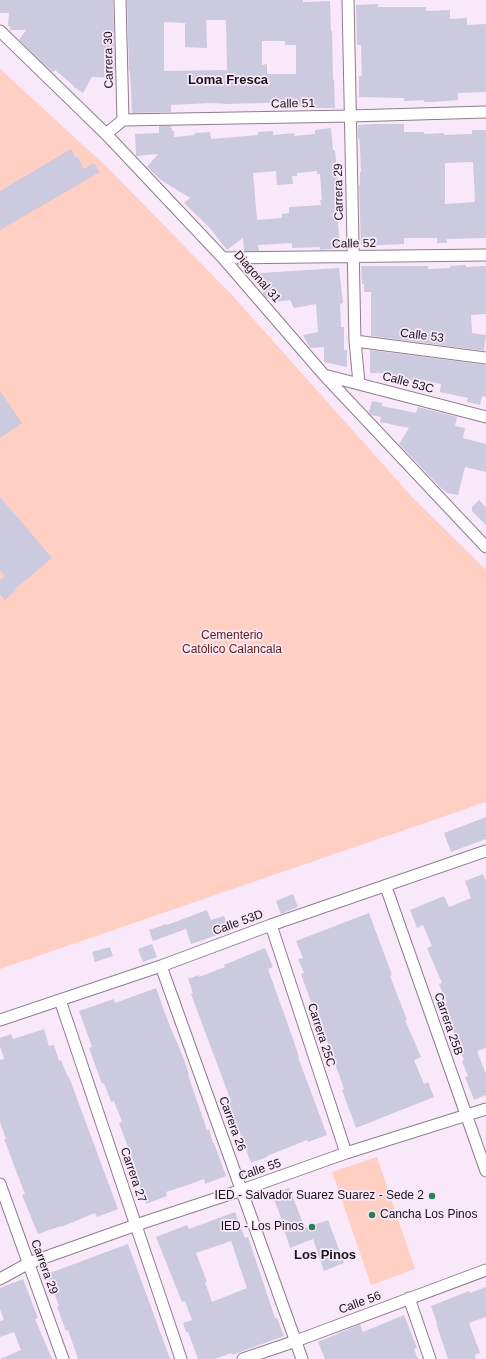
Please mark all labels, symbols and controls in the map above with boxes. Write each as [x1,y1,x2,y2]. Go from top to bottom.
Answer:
street label: Carrera 30 [101,31,117,89]
district label: Loma Fresca [188,72,268,88]
street label: Calle 51 [271,96,315,112]
street label: Carrera 29 [331,163,347,221]
street label: Calle 52 [332,236,376,252]
street label: Diagonal 31 [231,248,283,306]
street label: Calle 53 [399,326,445,346]
street label: Calle 53C [381,369,435,397]
park label: Cementerio Católico Calancala [182,629,282,657]
street label: Calle 53D [211,907,265,939]
street label: Carrera 25B [431,991,465,1057]
street label: Carrera 25C [304,1001,338,1069]
street label: Carrera 26 [215,1095,249,1153]
street label: Carrera 27 [117,1146,149,1204]
street label: Calle 55 [237,1156,283,1184]
place label: IED - Salvador Suarez Suarez - Sede 2 [215,1189,424,1203]
marker: IED - Salvador Suarez Suarez - Sede 2 [427,1191,437,1201]
place label: Cancha Los Pinos [380,1208,477,1222]
marker: Cancha Los Pinos [367,1210,377,1220]
place label: IED - Los Pinos [221,1220,304,1234]
marker: IED - Los Pinos [307,1222,317,1232]
street label: Carrera 29 [27,1238,61,1296]
district label: Los Pinos [294,1247,356,1263]
street label: Calle 56 [337,1289,383,1317]

